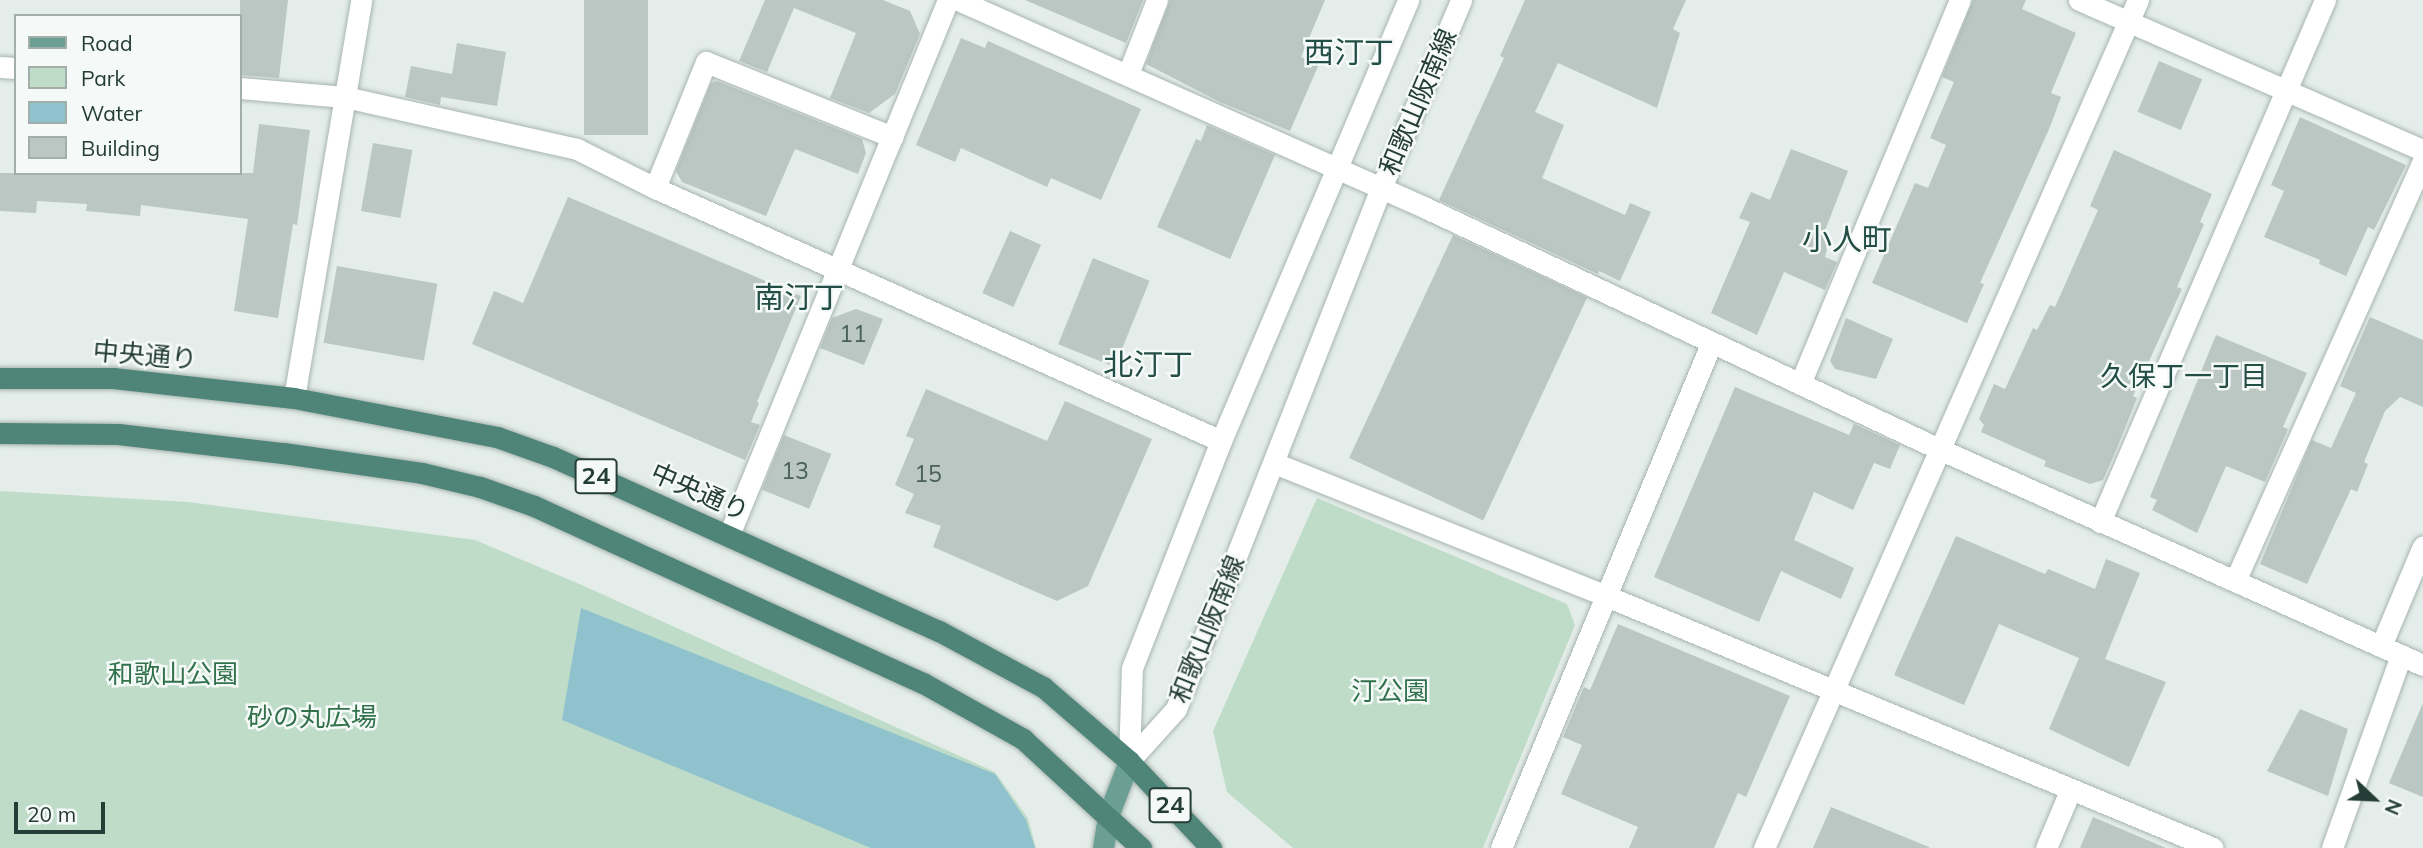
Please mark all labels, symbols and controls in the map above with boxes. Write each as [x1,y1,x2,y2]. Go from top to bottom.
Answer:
legend [14,14,242,175]
street label: 和歌山阪南線 [1373,24,1463,180]
text: Road [81,30,132,56]
district label: 西汀丁 [1304,34,1394,70]
text: Park [81,65,125,91]
text: Water [81,100,142,126]
text: Building [81,135,160,161]
district label: 小人町 [1802,221,1892,257]
district label: 南汀丁 [754,279,844,315]
house number: 11 [839,320,867,348]
street label: 中央通り [92,335,198,375]
district label: 北汀丁 [1103,346,1193,382]
district label: 久保丁一丁目 [2100,359,2268,393]
road number: 24 [573,456,619,496]
street label: 中央通り [646,457,754,527]
house number: 13 [781,457,809,485]
house number: 15 [914,460,942,488]
street label: 和歌山阪南線 [1163,551,1251,707]
park label: 和歌山公園 [108,658,238,690]
park label: 汀公園 [1351,675,1429,707]
park label: 砂の丸広場 [247,701,377,733]
north arrow [2339,764,2409,834]
road number: 24 [1147,784,1193,826]
scale bar [18,788,108,832]
text: N [2379,796,2407,818]
text: 20 m [27,801,76,827]

